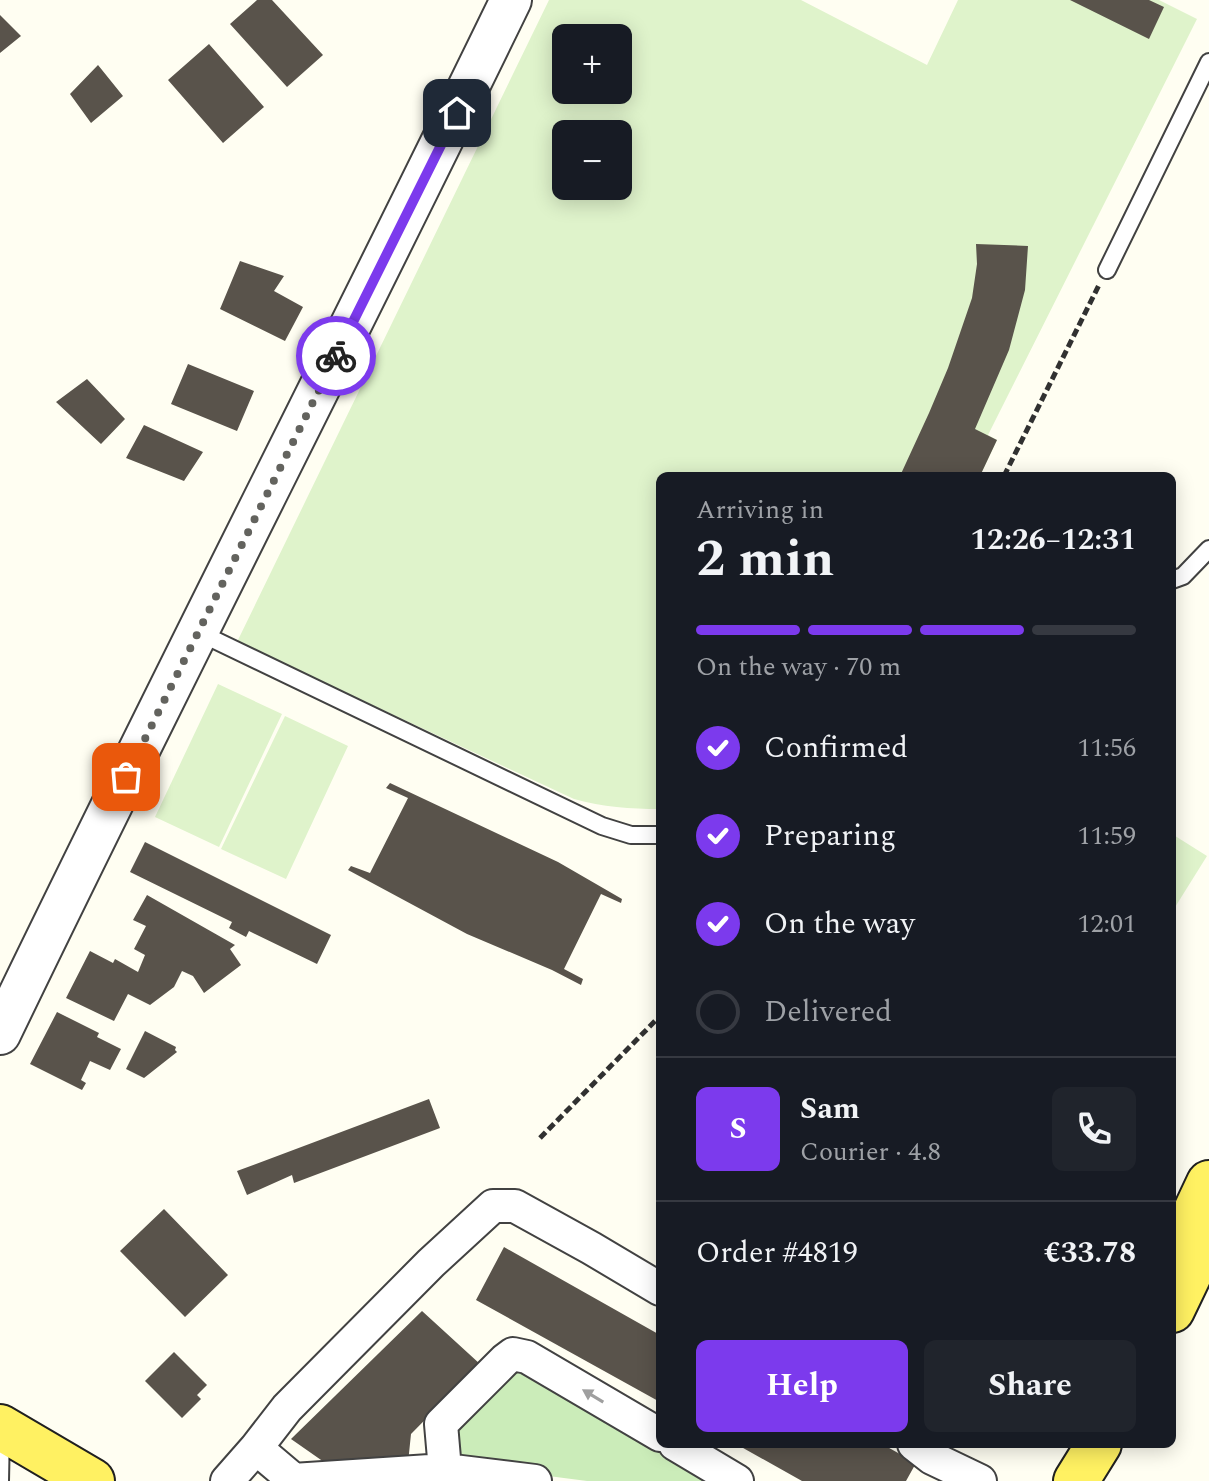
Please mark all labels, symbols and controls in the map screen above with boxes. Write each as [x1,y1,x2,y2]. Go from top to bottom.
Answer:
map controls [552,24,632,200]
button: + [552,24,632,104]
pin [423,79,491,147]
icon: home [435,91,479,135]
button: − [552,120,632,200]
courier [296,316,376,396]
icon: bike [314,334,358,378]
text: Arriving in [696,490,824,530]
text: 12:26–12:31 [970,517,1136,563]
text: 2 min [696,520,834,599]
text: On the way · 70 m [696,647,901,687]
text: Confirmed [764,725,908,771]
icon: check [696,726,740,770]
text: 11:56 [1077,728,1136,768]
pin [92,743,160,811]
icon: bag [104,755,148,799]
text: Preparing [764,813,896,859]
icon: check [696,814,740,858]
text: 11:59 [1077,816,1136,856]
text: On the way [764,901,915,947]
icon: check [696,902,740,946]
text: 12:01 [1077,904,1136,944]
text: Delivered [764,989,892,1035]
text: Sam [800,1086,860,1132]
button: phone [1052,1087,1136,1171]
text: S [729,1106,747,1152]
text: Courier · 4.8 [800,1132,941,1172]
text: Order #4819 [696,1230,858,1276]
text: €33.78 [1044,1230,1136,1276]
button: Help [696,1340,908,1432]
button: Share [924,1340,1136,1432]
one-way arrow [582,1389,604,1403]

